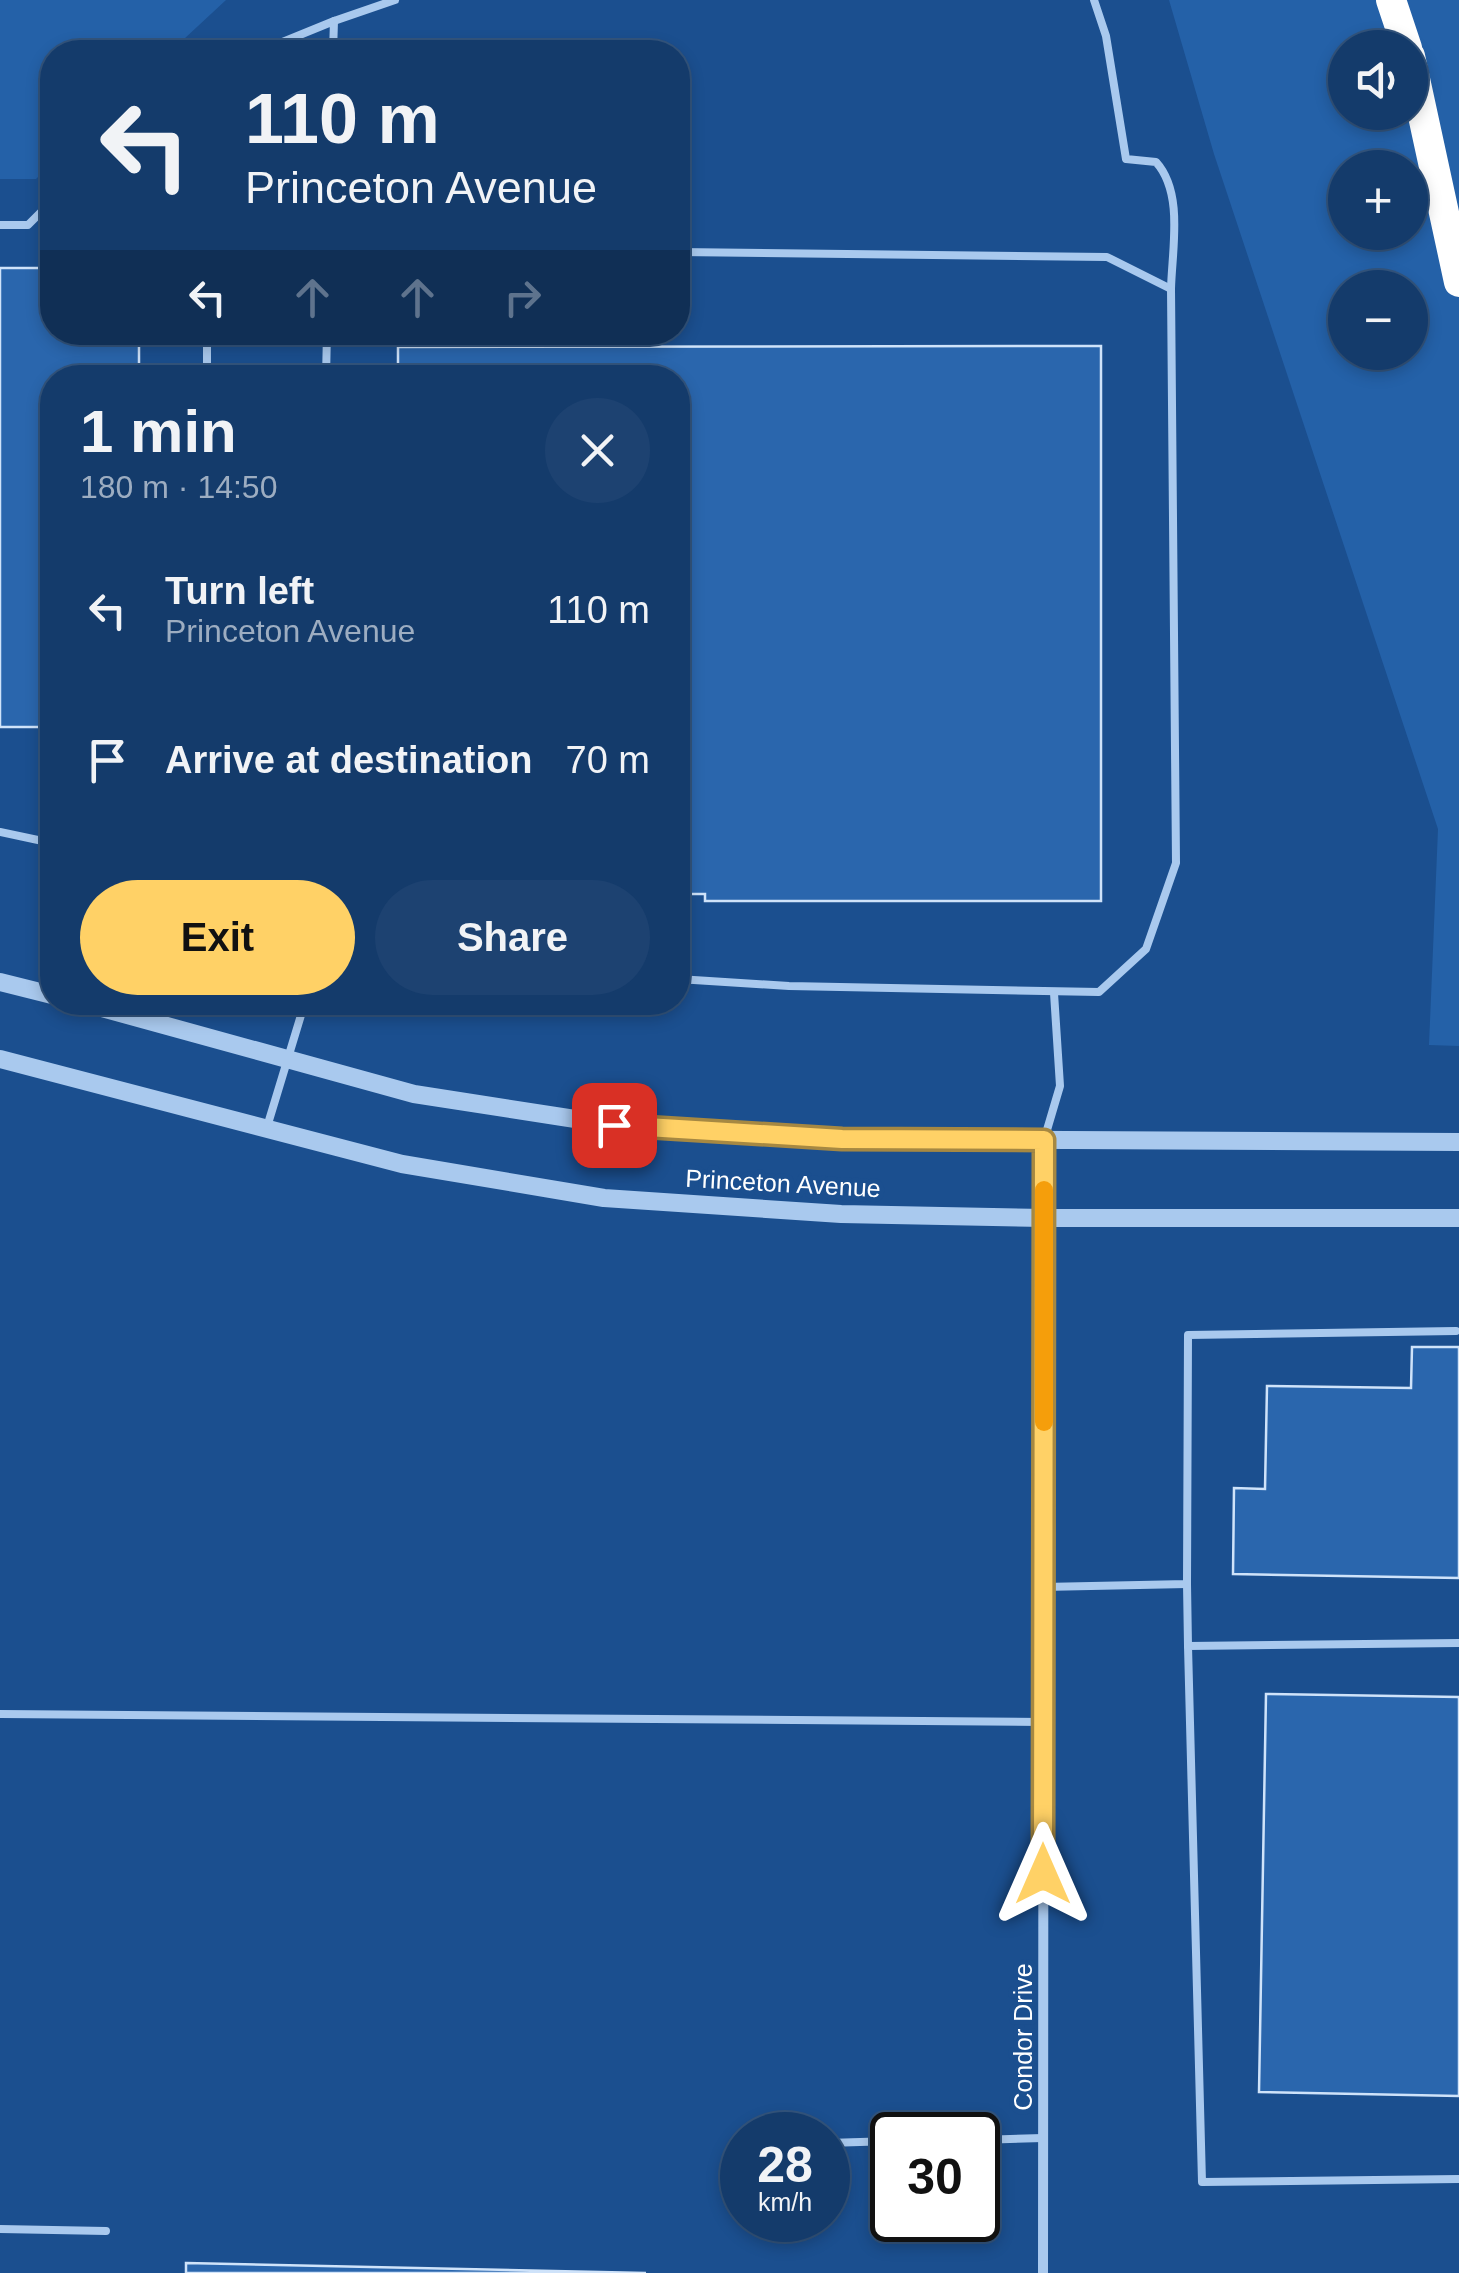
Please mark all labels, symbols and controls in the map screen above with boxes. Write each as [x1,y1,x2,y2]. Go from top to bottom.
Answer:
map controls [1328,30,1428,370]
button: sound [1328,30,1428,130]
icon: left [80,80,210,210]
text: 110 m [245,80,440,158]
button: + [1328,150,1428,250]
text: Princeton Avenue [245,162,597,213]
icon: left [180,270,235,325]
icon: ahead [285,270,340,325]
icon: ahead [390,270,445,325]
icon: right [495,270,550,325]
button: − [1328,270,1428,370]
text: 1 min [80,398,237,465]
button: close [545,398,650,503]
text: 180 m · 14:50 [80,469,277,505]
text: Turn left [165,570,314,612]
icon: left [80,583,135,638]
text: 110 m [547,589,650,631]
text: Princeton Avenue [165,613,415,649]
icon: arrive [80,733,135,788]
text: Arrive at destination [165,739,532,781]
text: 70 m [566,739,650,781]
button: Exit [80,880,355,995]
button: Share [375,880,650,995]
pin [572,1083,657,1168]
icon: arrive [587,1098,642,1153]
street label: Princeton Avenue [685,1164,881,1202]
position arrow [991,1822,1095,1926]
street label: Condor Drive [1009,1963,1037,2111]
speed limit sign: 30 [870,2112,1000,2242]
text: 28 [757,2137,813,2193]
text: km/h [758,2188,812,2216]

